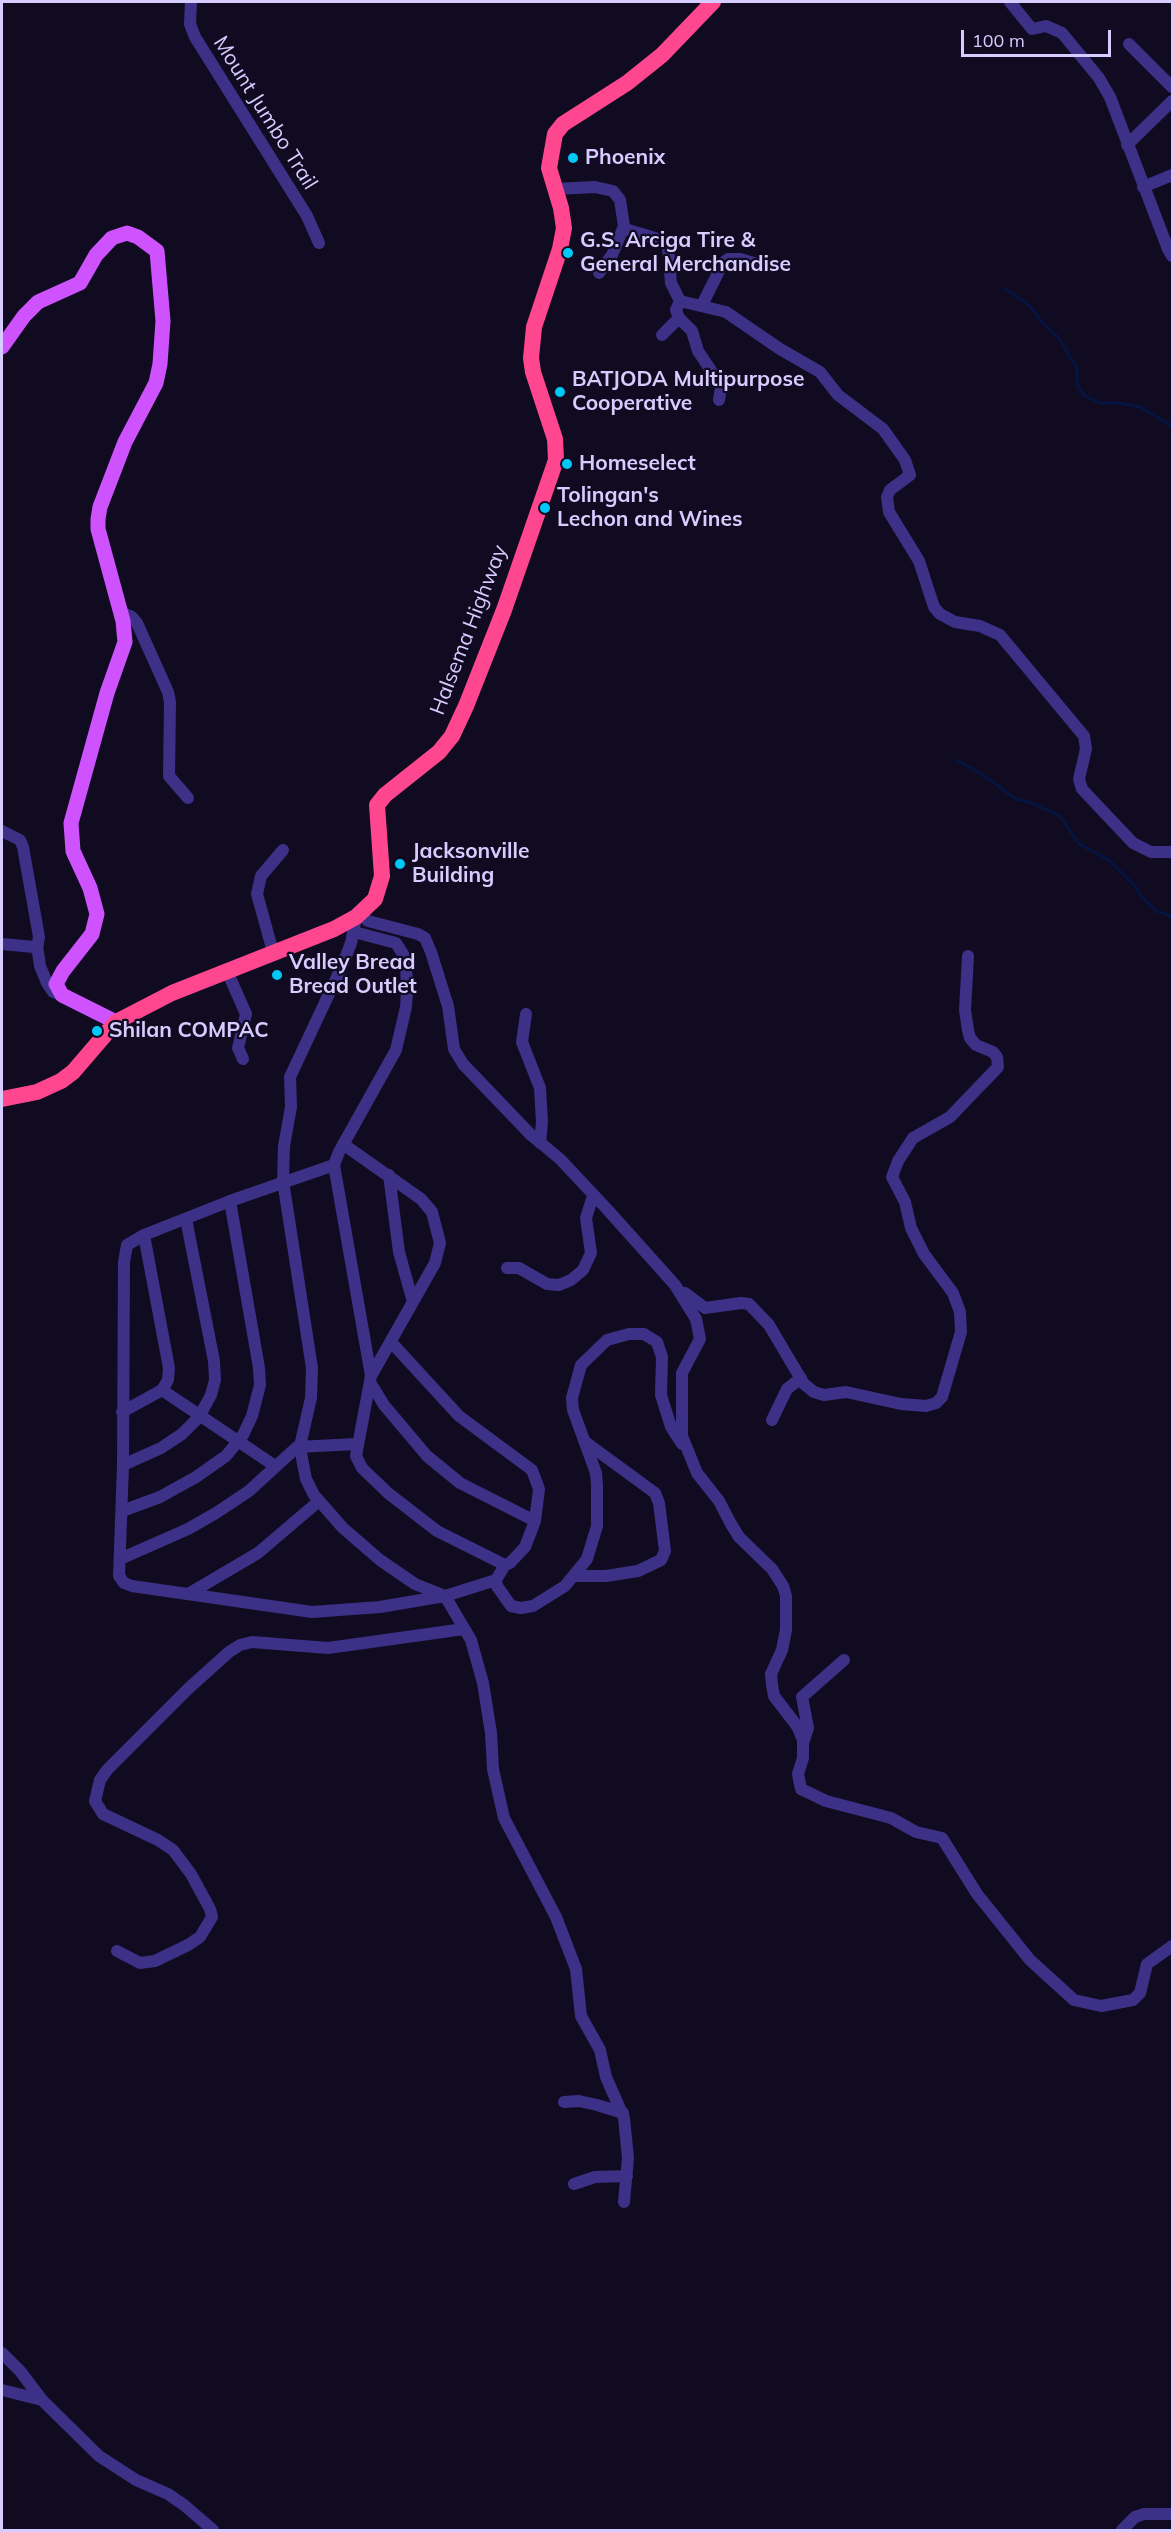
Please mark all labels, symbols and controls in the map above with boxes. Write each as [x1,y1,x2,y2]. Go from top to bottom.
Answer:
scale bar [964,18,1114,56]
text: 100 m [972,29,1025,52]
street label: Mount Jumbo Trail [208,32,322,194]
place label: Phoenix [585,145,665,171]
marker: Phoenix [566,151,580,165]
place label: G.S. Arciga Tire & General Merchandise [580,228,791,278]
marker: G.S. Arciga Tire & General Merchandise [561,246,575,260]
place label: BATJODA Multipurpose Cooperative [572,367,805,417]
marker: BATJODA Multipurpose Cooperative [553,385,567,399]
place label: Homeselect [579,451,696,477]
marker: Homeselect [560,457,574,471]
place label: Tolingan's Lechon and Wines [557,483,742,533]
marker: Tolingan's Lechon and Wines [538,501,552,515]
street label: Halsema Highway [425,542,513,718]
place label: Jacksonville Building [412,839,530,889]
marker: Jacksonville Building [393,857,407,871]
place label: Valley Bread Bread Outlet [289,950,417,1000]
marker: Valley Bread Bread Outlet [270,968,284,982]
place label: Shilan COMPAC [109,1018,269,1044]
marker: Shilan COMPAC [90,1024,104,1038]

